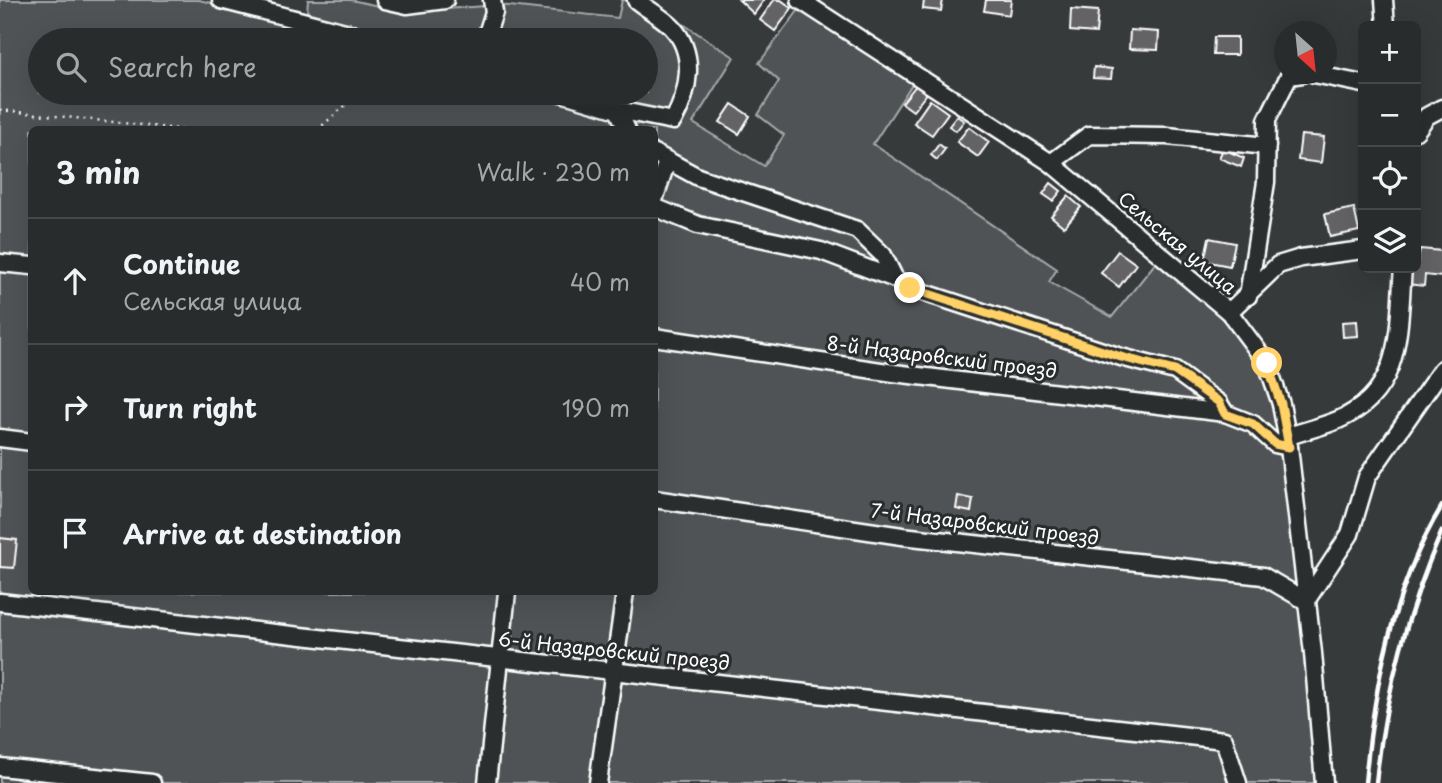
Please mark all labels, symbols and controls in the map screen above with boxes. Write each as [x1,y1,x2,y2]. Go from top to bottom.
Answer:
north arrow [1274,21,1337,84]
map controls [1358,21,1421,273]
button: + [1358,21,1421,84]
search box [28,28,658,105]
text: Search here [108,47,257,86]
icon: search [52,48,90,86]
button: − [1358,84,1421,147]
button: locate [1358,147,1421,210]
text: 3 min [56,149,141,194]
text: Walk · 230 m [477,154,630,189]
street label: Сельская улица [1113,184,1244,300]
button: layers [1358,210,1421,273]
text: Continue [123,244,240,283]
icon: ahead [56,262,94,300]
text: 40 m [570,264,630,299]
route end [894,272,925,303]
text: Сельская улица [123,283,301,318]
street label: 8-й Назаровский проезд [825,328,1059,384]
route start [1251,347,1282,378]
icon: right [56,388,94,426]
text: Turn right [123,388,257,427]
text: 190 m [562,390,630,425]
street label: 7-й Назаровский проезд [869,495,1101,551]
icon: arrive [56,514,94,552]
text: Arrive at destination [123,514,402,553]
street label: 6-й Назаровский проезд [497,624,731,676]

